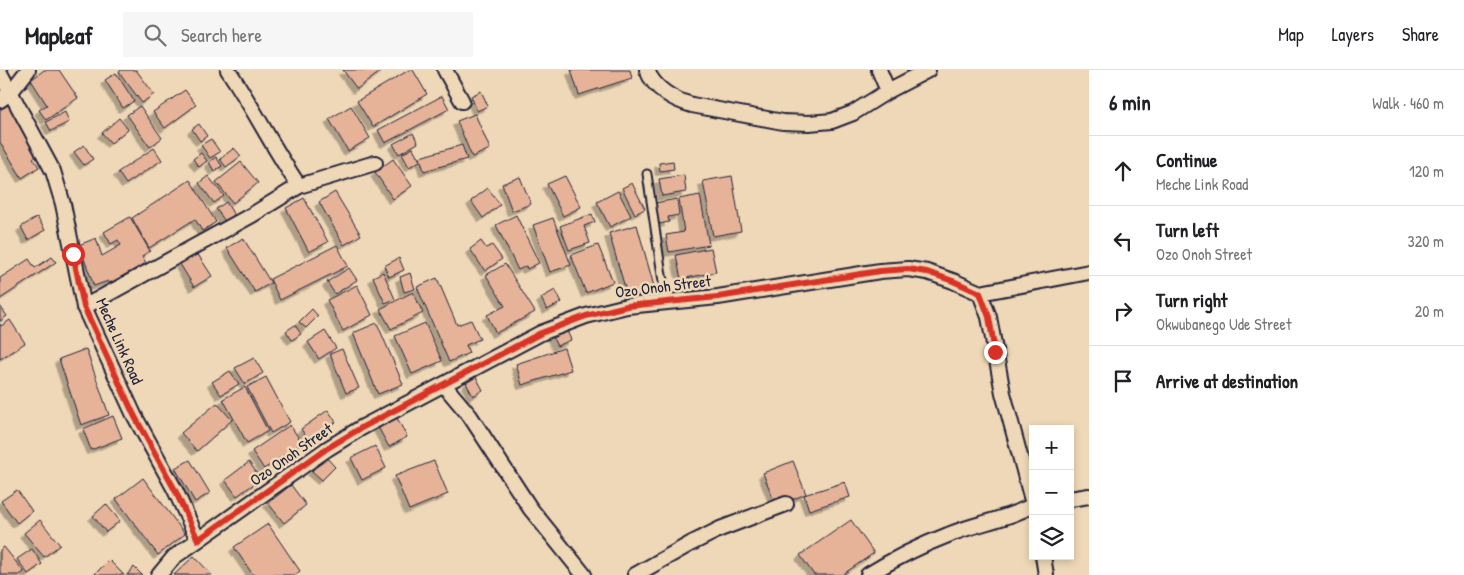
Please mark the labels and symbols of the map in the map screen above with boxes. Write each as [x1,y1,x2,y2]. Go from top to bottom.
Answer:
route start [62,243,85,266]
street label: Ozo Onoh Street [614,269,713,303]
street label: Meche Link Road [91,294,149,388]
route end [984,341,1007,364]
street label: Ozo Onoh Street [245,417,337,491]

